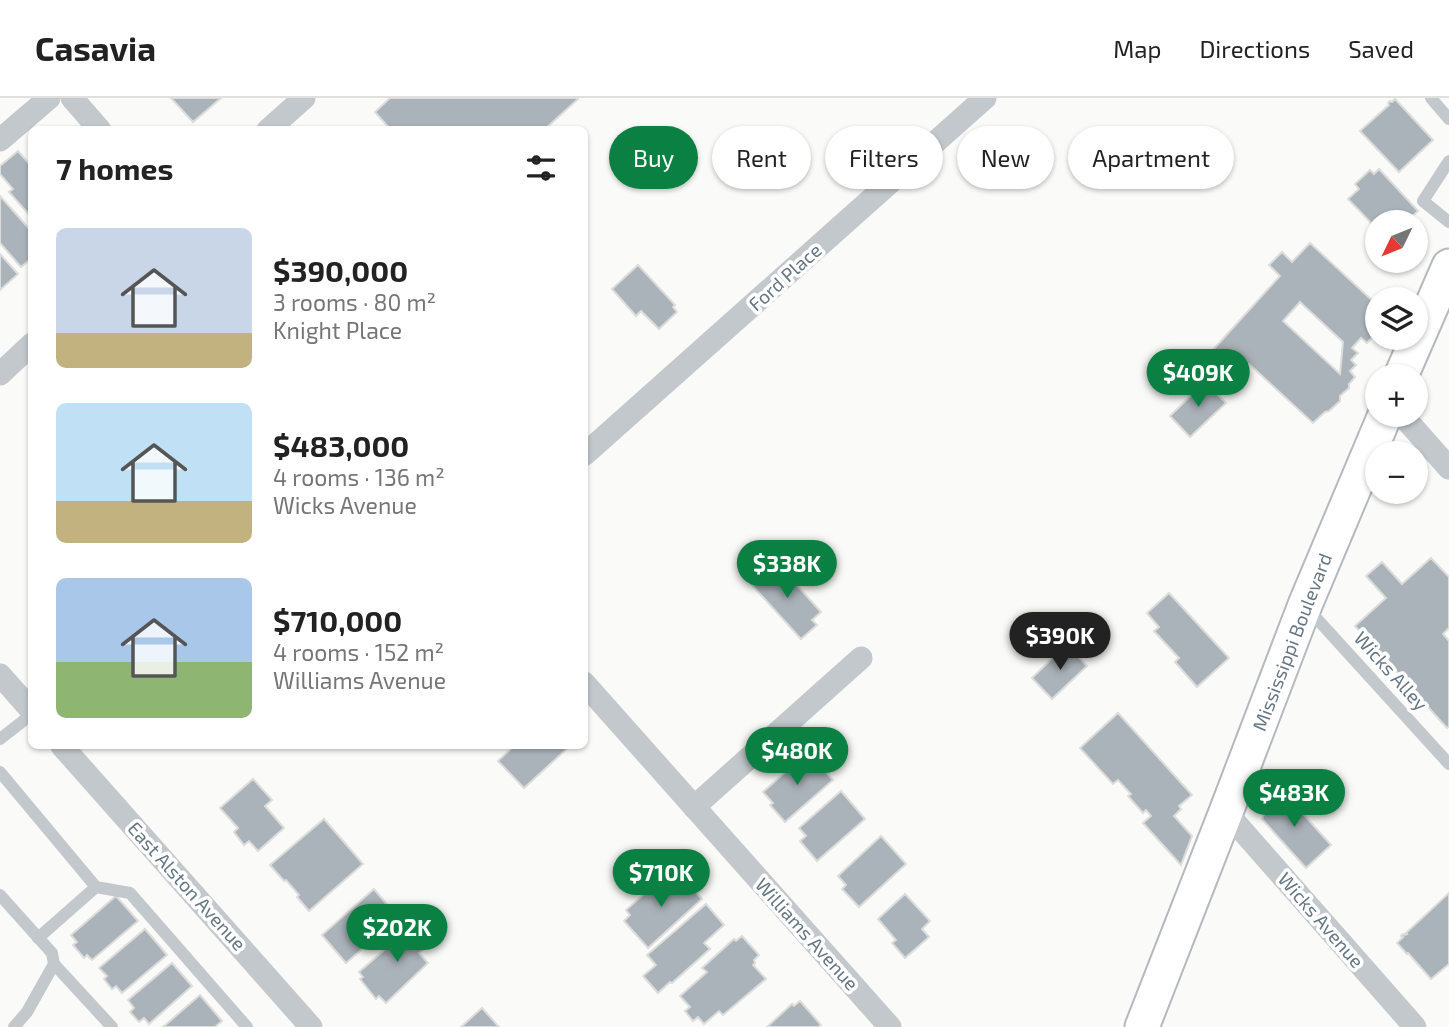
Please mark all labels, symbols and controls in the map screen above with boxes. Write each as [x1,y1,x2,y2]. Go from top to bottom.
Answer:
text: Casavia [35,28,156,68]
text: Map [1113,34,1161,63]
text: Directions [1199,34,1310,63]
text: Saved [1348,34,1414,63]
chip: Buy [609,126,698,189]
chip: Rent [712,126,811,189]
chip: Filters [825,126,943,189]
chip: New [957,126,1054,189]
chip: Apartment [1068,126,1234,189]
icon: filters [522,149,560,187]
text: 7 homes [56,150,173,186]
north arrow [1365,210,1428,273]
map controls [1365,210,1428,504]
street label: Ford Place [744,238,826,315]
text: $390,000 [273,252,408,288]
icon: home [112,256,196,340]
button: layers [1365,287,1428,350]
text: 3 rooms · 80 m² [273,288,436,316]
text: Knight Place [273,316,402,344]
pin: $409K [1149,350,1247,409]
text: $409K [1163,358,1233,386]
button: + [1365,364,1428,427]
text: $483,000 [273,427,409,463]
icon: home [112,431,196,515]
button: − [1365,441,1428,504]
text: 4 rooms · 136 m² [273,463,445,491]
text: Wicks Avenue [273,491,417,519]
pin: $338K [738,540,836,600]
text: $338K [753,549,821,577]
street label: Mississippi Boulevard [1247,550,1336,734]
text: $710,000 [273,602,402,638]
icon: home [112,606,196,690]
pin: $390K [1011,612,1109,672]
text: $390K [1025,621,1095,649]
street label: Wicks Alley [1350,626,1433,715]
text: 4 rooms · 152 m² [273,638,444,666]
text: Williams Avenue [273,666,446,694]
pin: $480K [748,728,846,787]
text: $480K [761,736,833,764]
pin: $483K [1245,770,1343,829]
text: $483K [1259,778,1329,806]
street label: East Alston Avenue [123,817,251,955]
pin: $710K [612,850,710,909]
text: $710K [629,858,693,886]
street label: Wicks Avenue [1274,867,1369,972]
street label: Williams Avenue [751,873,864,994]
pin: $202K [348,904,446,964]
text: $202K [362,913,432,941]

